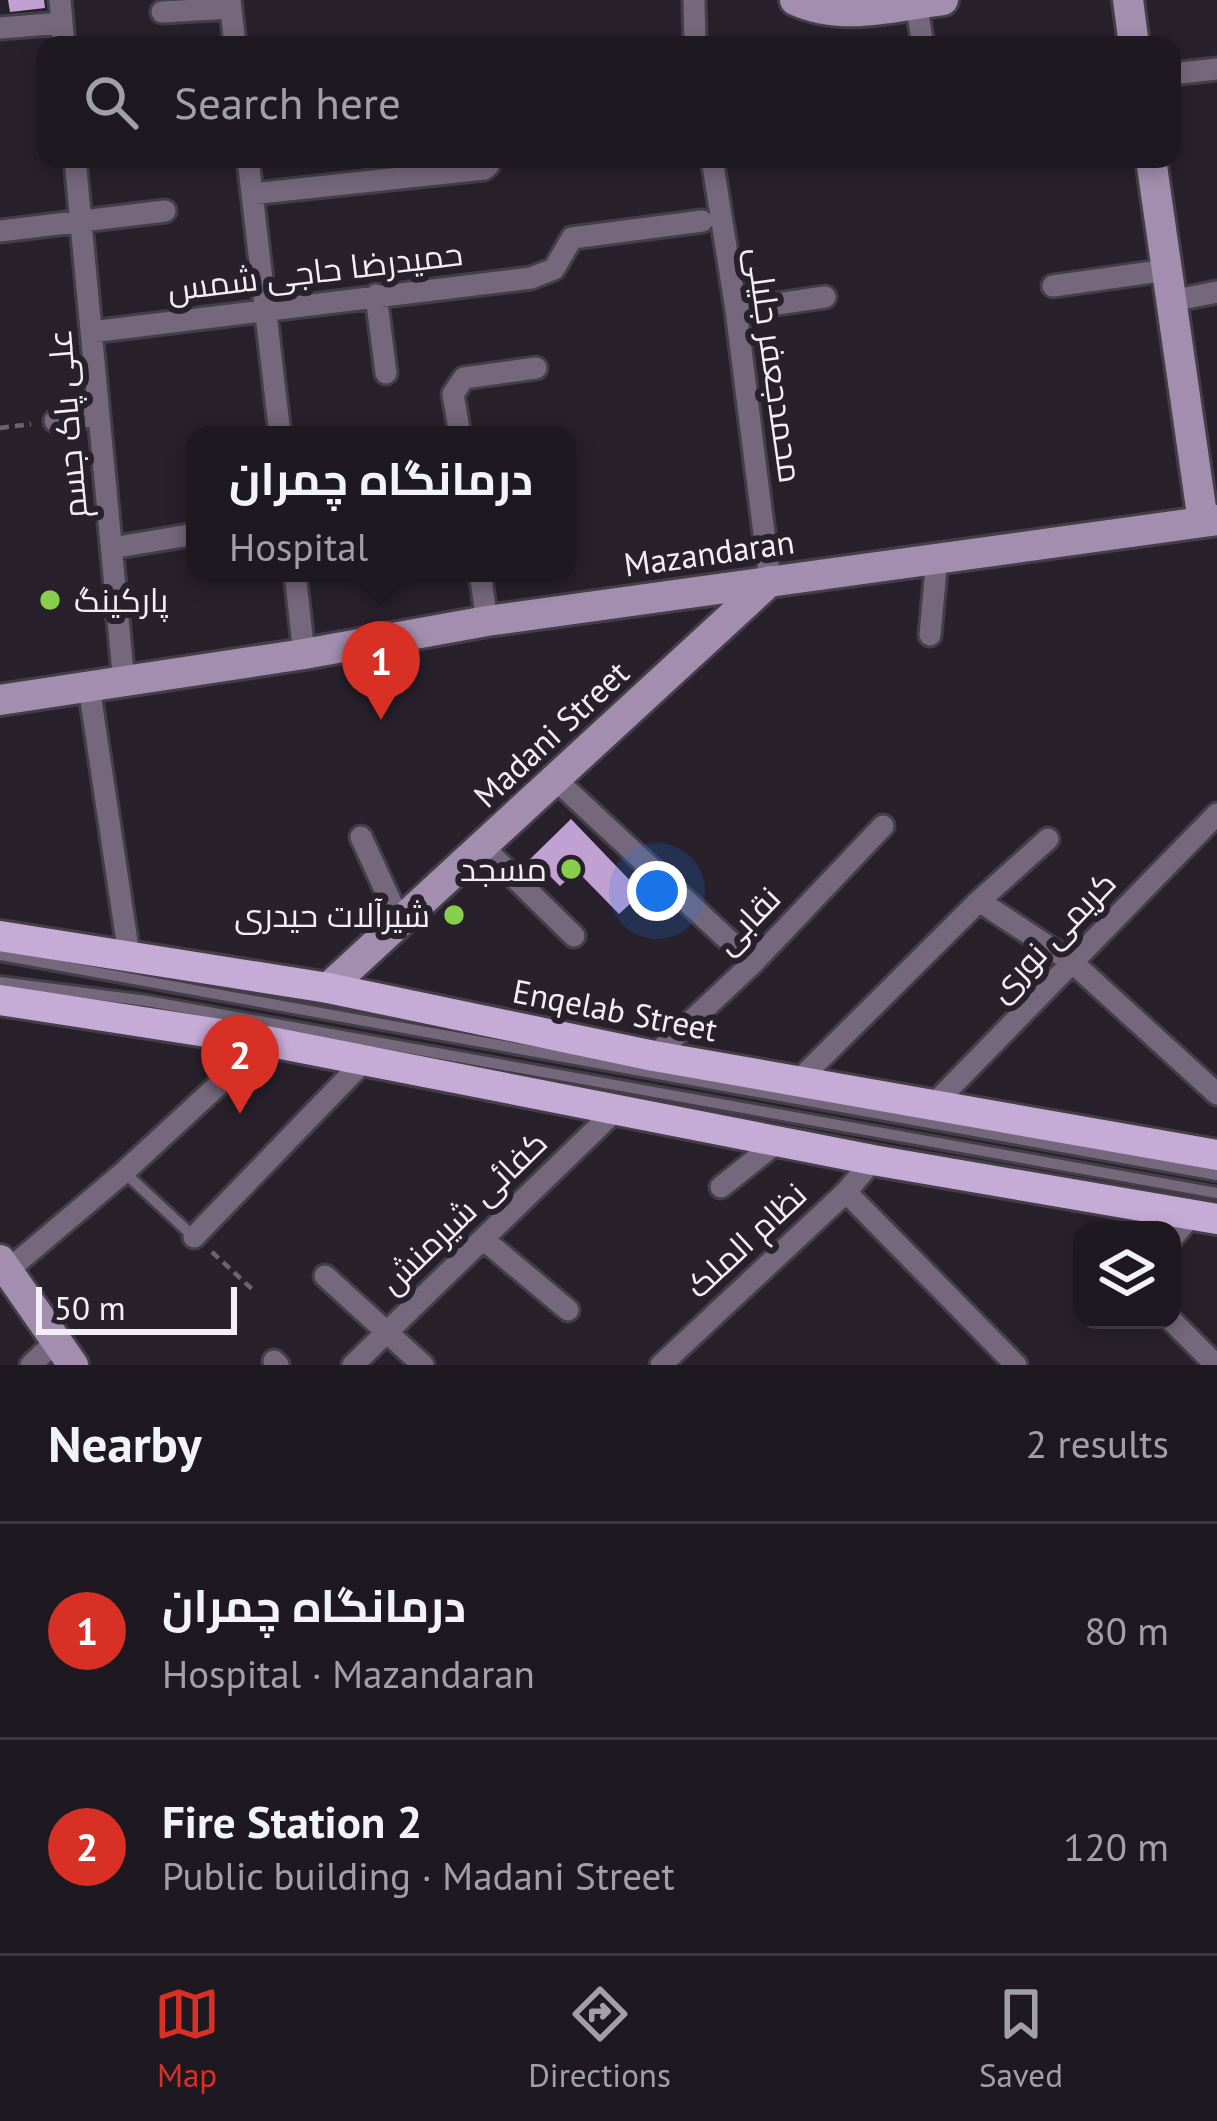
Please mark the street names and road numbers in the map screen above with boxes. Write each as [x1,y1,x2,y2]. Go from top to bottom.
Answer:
street label: حمیدرضا حاجی شمس [165,231,465,310]
street label: محمدجعفر جلیلی [738,244,813,486]
street label: علی پاک جسم [37,328,98,520]
street label: Mazandaran [621,519,797,586]
street label: Madani Street [464,651,637,816]
street label: کریمی نوری [979,861,1125,1010]
street label: نقابی [704,877,789,963]
street label: Enqelab Street [509,969,721,1050]
street label: کفائی شیرمنش [370,1121,556,1303]
street label: نظام الملک [676,1173,817,1308]

